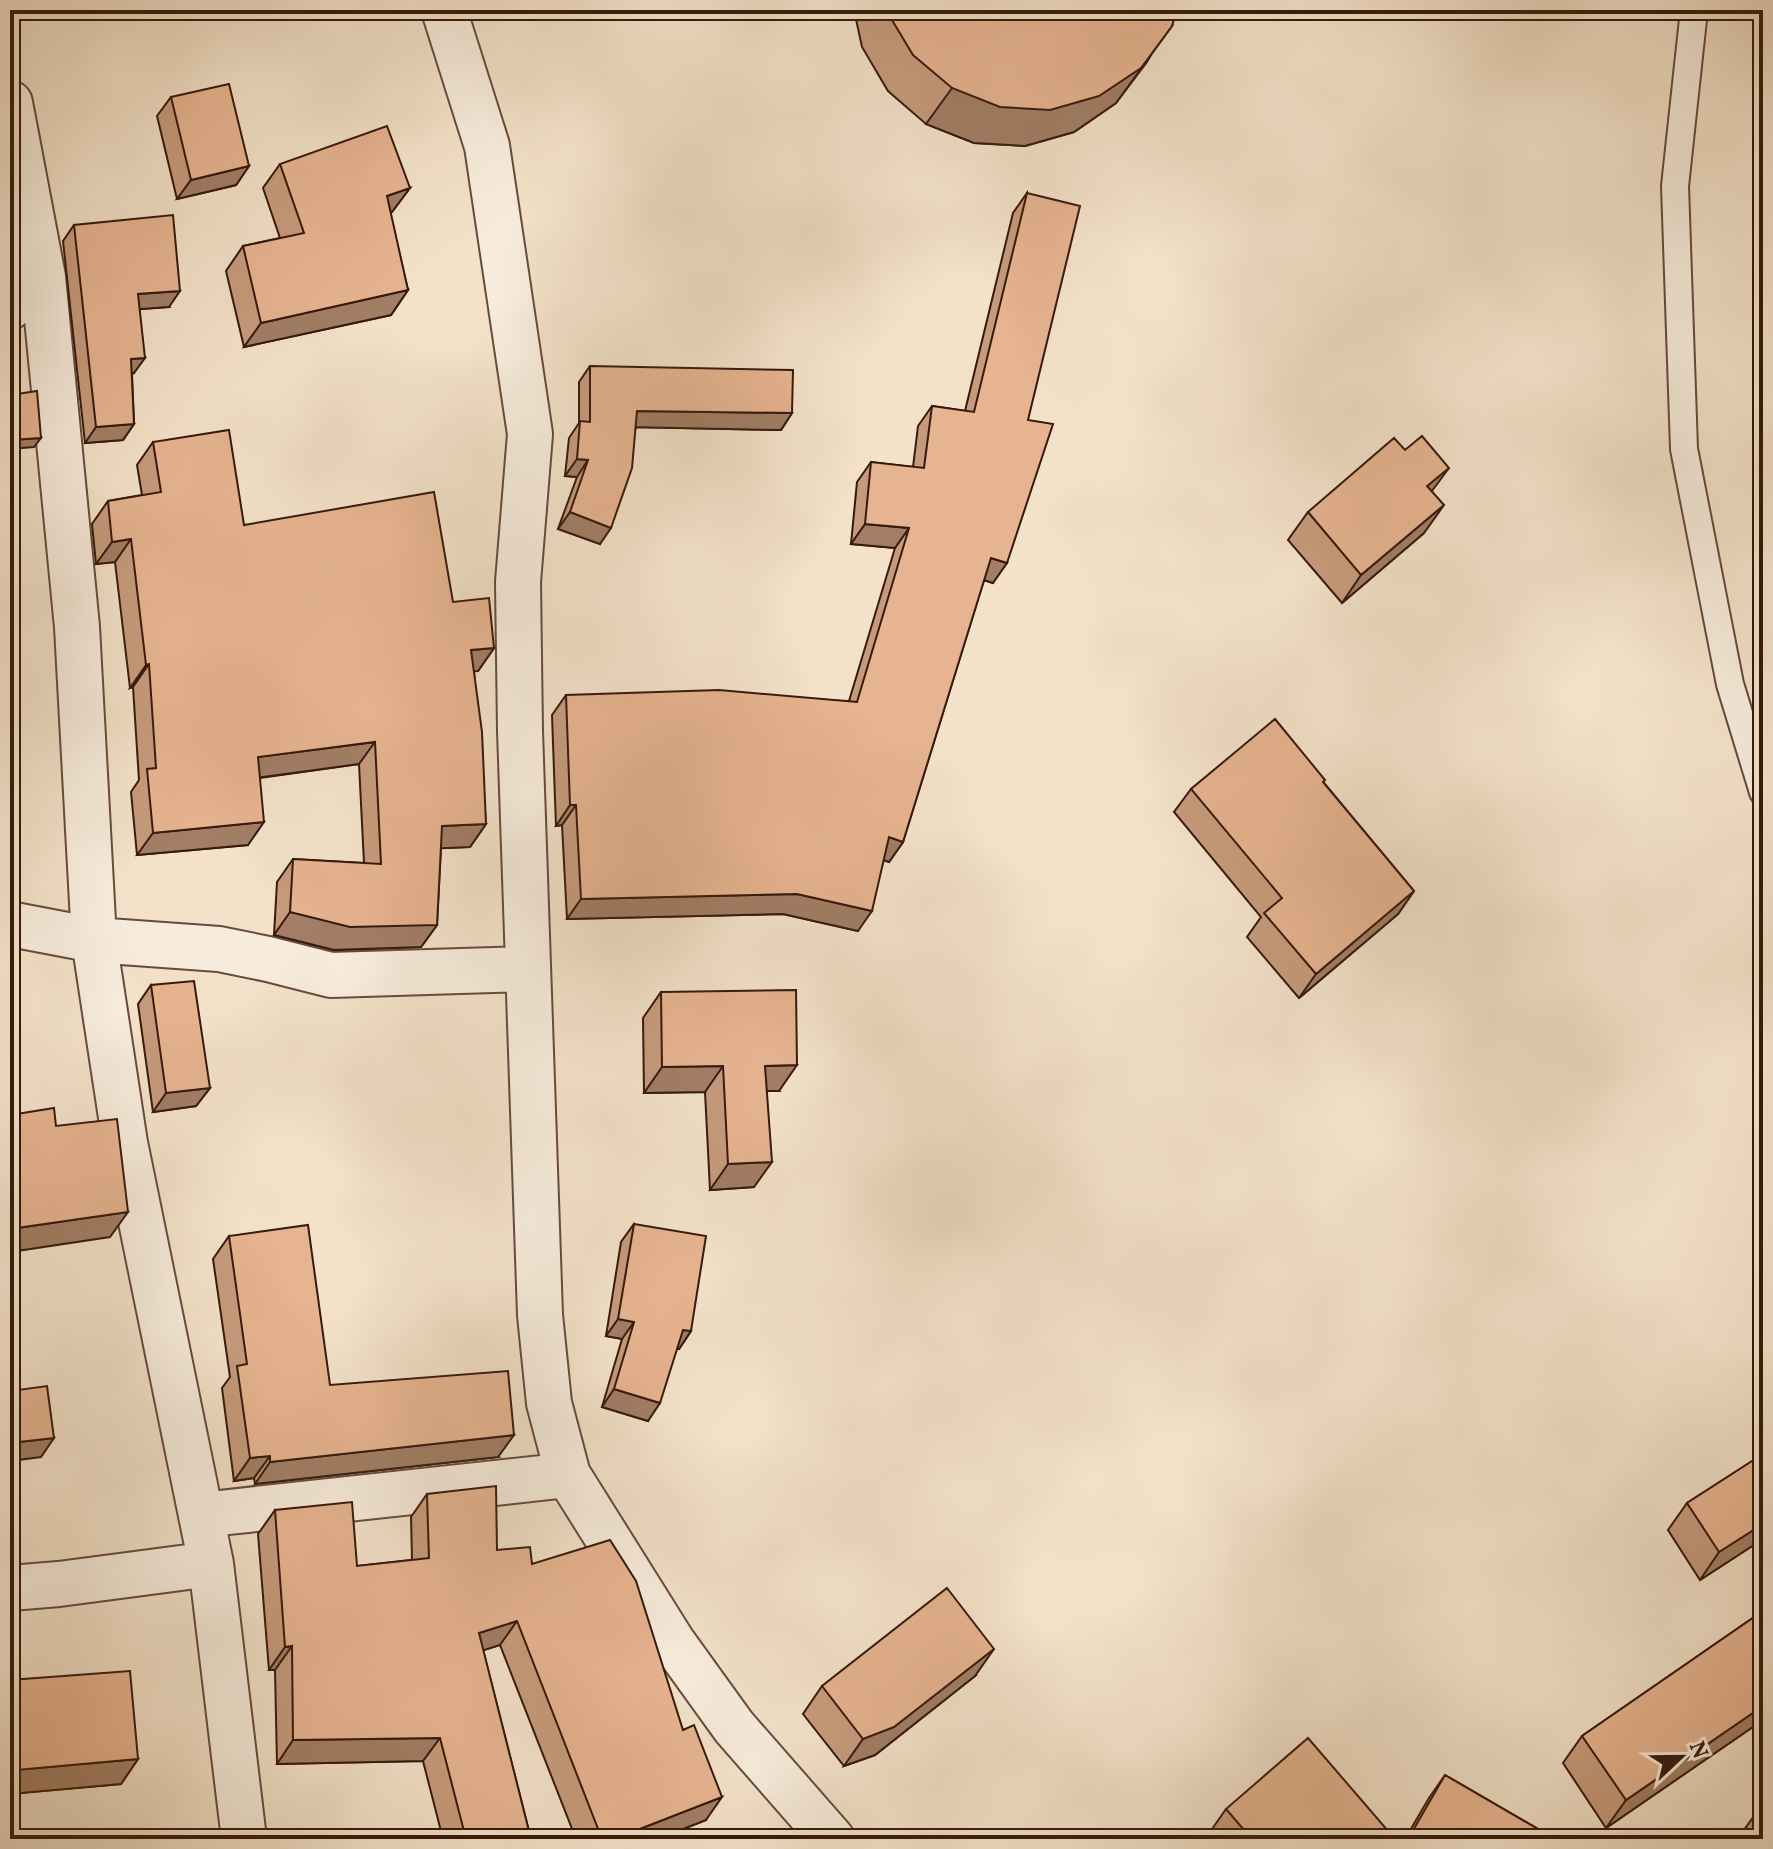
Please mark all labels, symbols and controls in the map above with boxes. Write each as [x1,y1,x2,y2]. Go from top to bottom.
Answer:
north arrow [1641,1717,1721,1797]
text: N [1680,1737,1715,1764]

